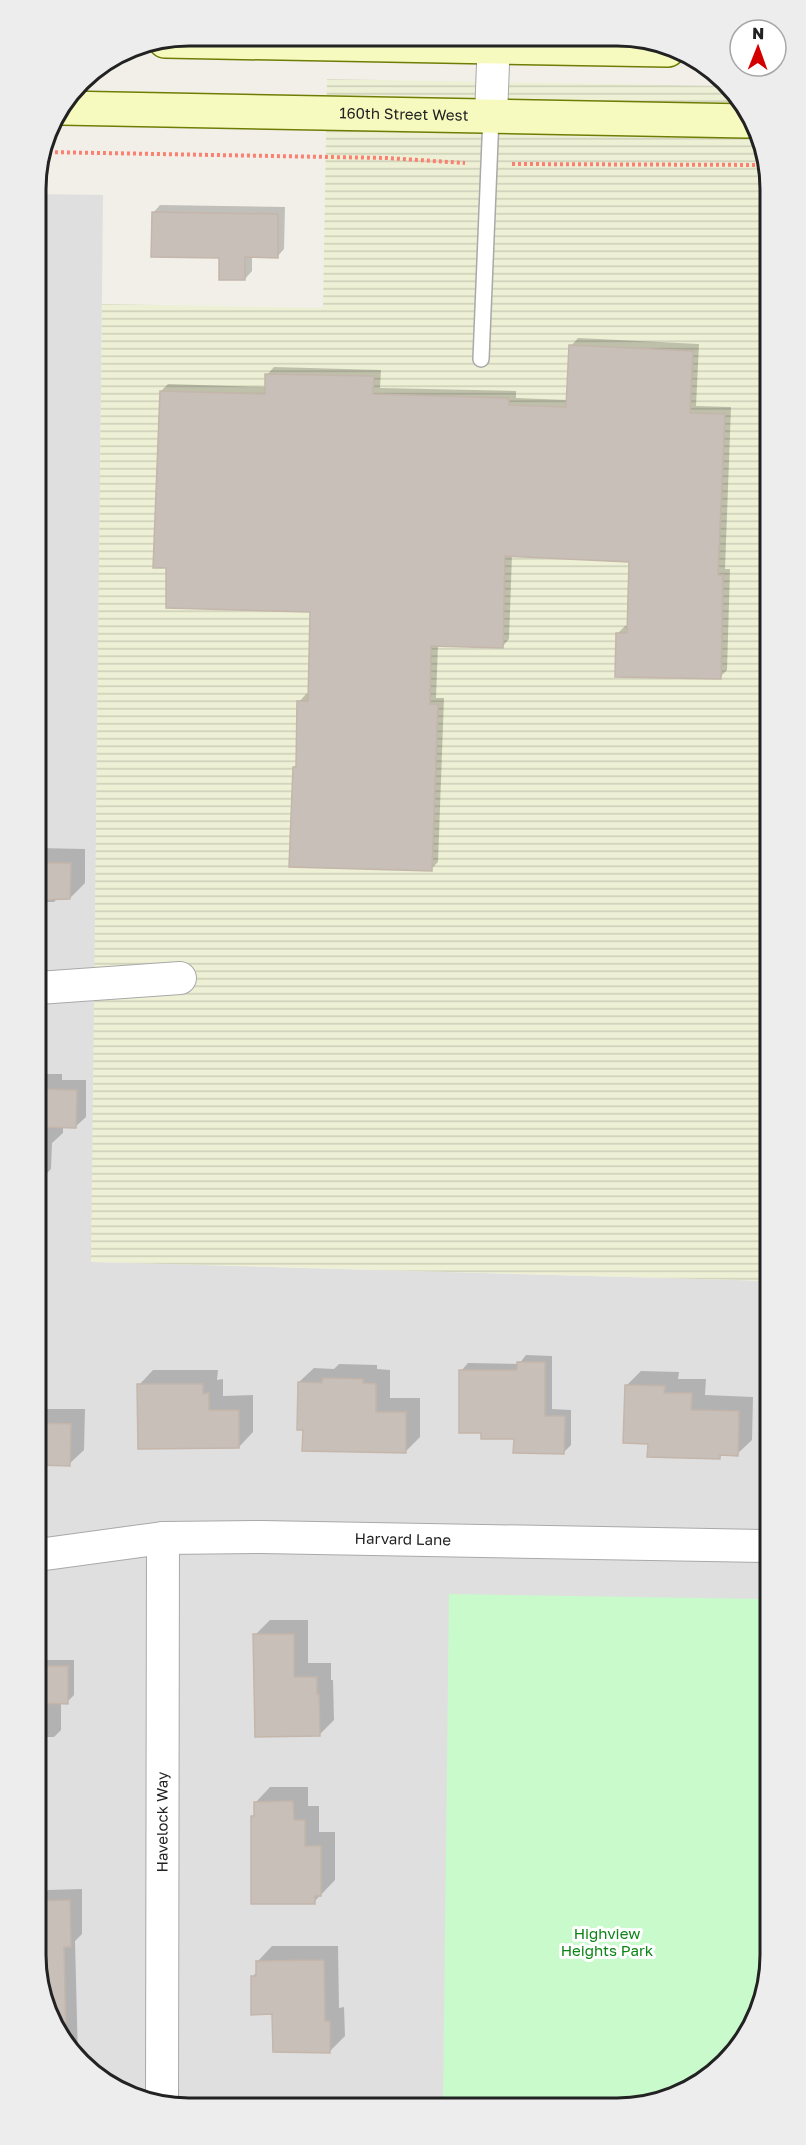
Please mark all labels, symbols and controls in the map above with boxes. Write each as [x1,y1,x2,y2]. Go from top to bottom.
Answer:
north arrow [728,18,788,78]
text: N [752,23,765,43]
street label: 160th Street West [339,103,469,124]
street label: Harvard Lane [354,1529,452,1548]
street label: Havelock Way [152,1771,171,1872]
park label: Highview Heights Park [561,1924,654,1959]

